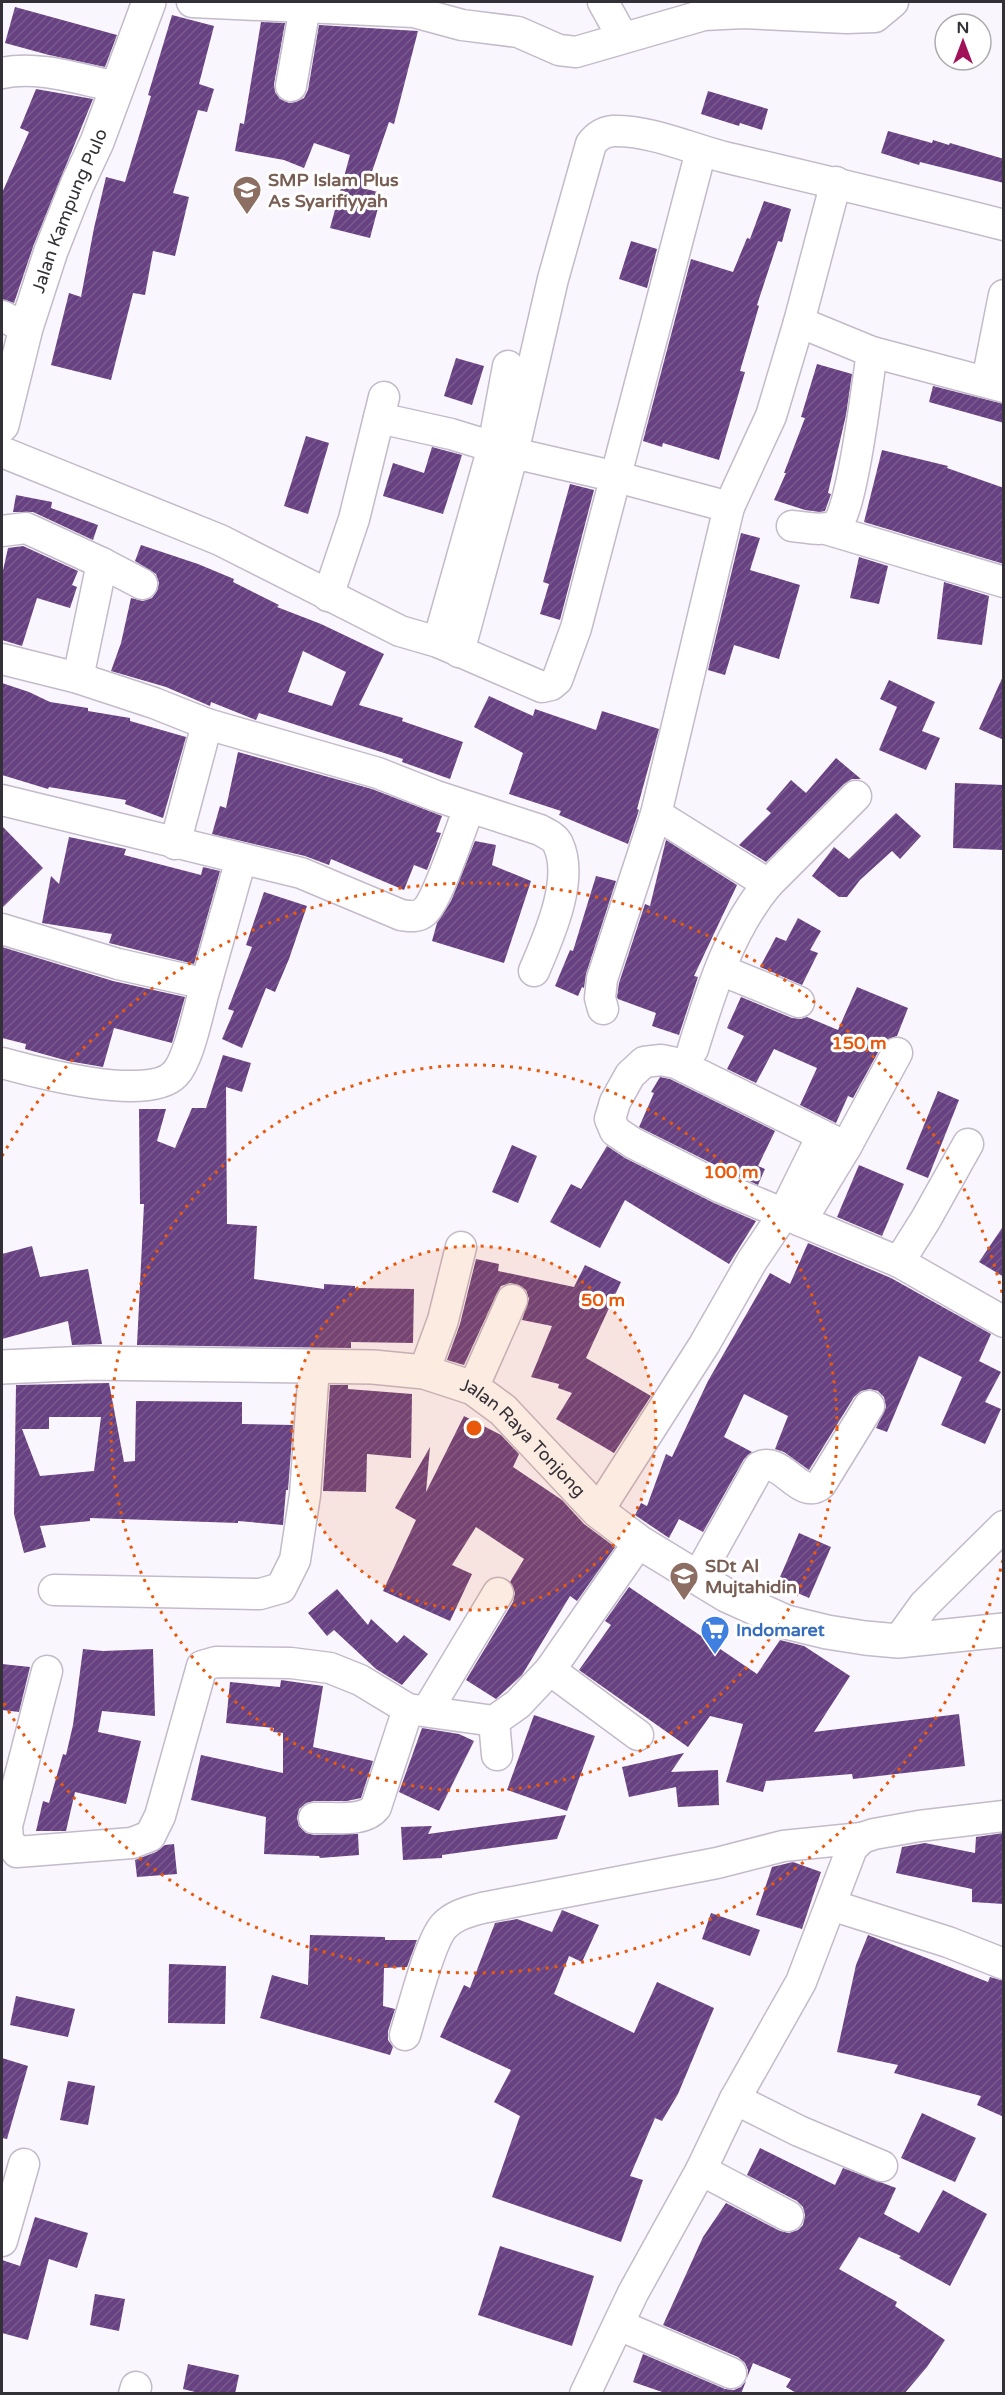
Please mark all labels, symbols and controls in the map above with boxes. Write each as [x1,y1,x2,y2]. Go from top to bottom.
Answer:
north arrow [933,12,993,72]
text: N [957,18,969,38]
street label: Jalan Kampung Pulo [27,126,112,296]
place label: SMP Islam Plus As Syarifiyyah [268,169,399,212]
school or university icon: SMP Islam Plus As Syarifiyyah [231,174,263,216]
text: 150 m [831,1032,887,1054]
text: 100 m [703,1161,759,1183]
text: 50 m [581,1289,625,1311]
street label: Jalan Raya Tonjong [458,1374,590,1502]
centre of rings [464,1418,484,1438]
place label: SDt Al Mujtahidin [705,1555,797,1598]
school or university icon: SDt Al Mujtahidin [668,1560,700,1602]
supermarket icon: Indomaret [699,1614,731,1656]
place label: Indomaret [736,1619,825,1641]

